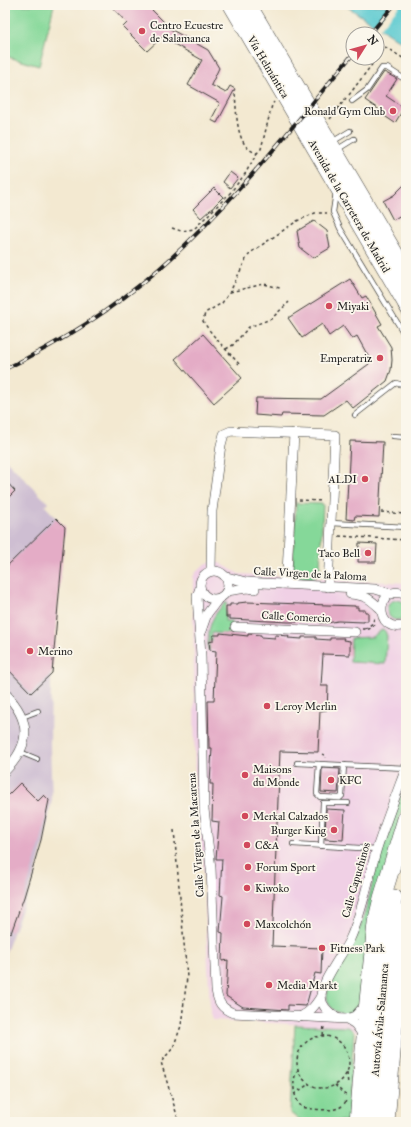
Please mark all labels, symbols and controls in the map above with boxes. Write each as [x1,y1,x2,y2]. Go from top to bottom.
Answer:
place label: Centro Ecuestre de Salamanca [150,19,224,45]
marker: Centro Ecuestre de Salamanca [137,26,147,36]
north arrow [345,26,385,66]
street label: Vía Helmántica [244,33,292,101]
text: N [365,33,381,48]
place label: Ronald Gym Club [304,105,385,118]
marker: Ronald Gym Club [388,106,398,116]
street label: Avenida de la Carretera de Madrid [305,136,393,275]
place label: Miyaki [337,300,369,313]
marker: Miyaki [324,301,334,311]
place label: Emperatriz [320,352,372,365]
marker: Emperatriz [375,353,385,363]
place label: ALDI [327,473,357,486]
marker: ALDI [360,474,370,484]
place label: Taco Bell [318,547,360,560]
marker: Taco Bell [363,548,373,558]
street label: Calle Virgen de la Paloma [253,565,367,583]
street label: Calle Comercio [261,609,331,625]
place label: Merino [38,645,73,658]
marker: Merino [25,646,35,656]
place label: Leroy Merlin [275,700,337,713]
marker: Leroy Merlin [262,701,272,711]
place label: Maisons du Monde [253,763,300,789]
marker: Maisons du Monde [240,770,250,780]
street label: Calle Virgen de la Macarena [185,772,207,898]
place label: KFC [339,774,362,787]
marker: KFC [326,775,336,785]
place label: Merkal Calzados [253,810,328,823]
marker: Merkal Calzados [240,811,250,821]
place label: Burger King [271,824,327,837]
marker: Burger King [329,825,339,835]
place label: C&A [255,839,280,852]
marker: C&A [242,840,252,850]
street label: Calle Capuchinos [339,841,373,919]
place label: Forum Sport [256,861,316,874]
marker: Forum Sport [243,862,253,872]
place label: Kiwoko [255,882,289,895]
marker: Kiwoko [242,883,252,893]
place label: Maxcolchón [255,918,311,931]
marker: Maxcolchón [242,919,252,929]
place label: Fitness Park [330,942,386,955]
marker: Fitness Park [317,943,327,953]
street label: Autovía Ávila-Salamanca [369,963,391,1078]
place label: Media Markt [277,979,337,992]
marker: Media Markt [264,980,274,990]

